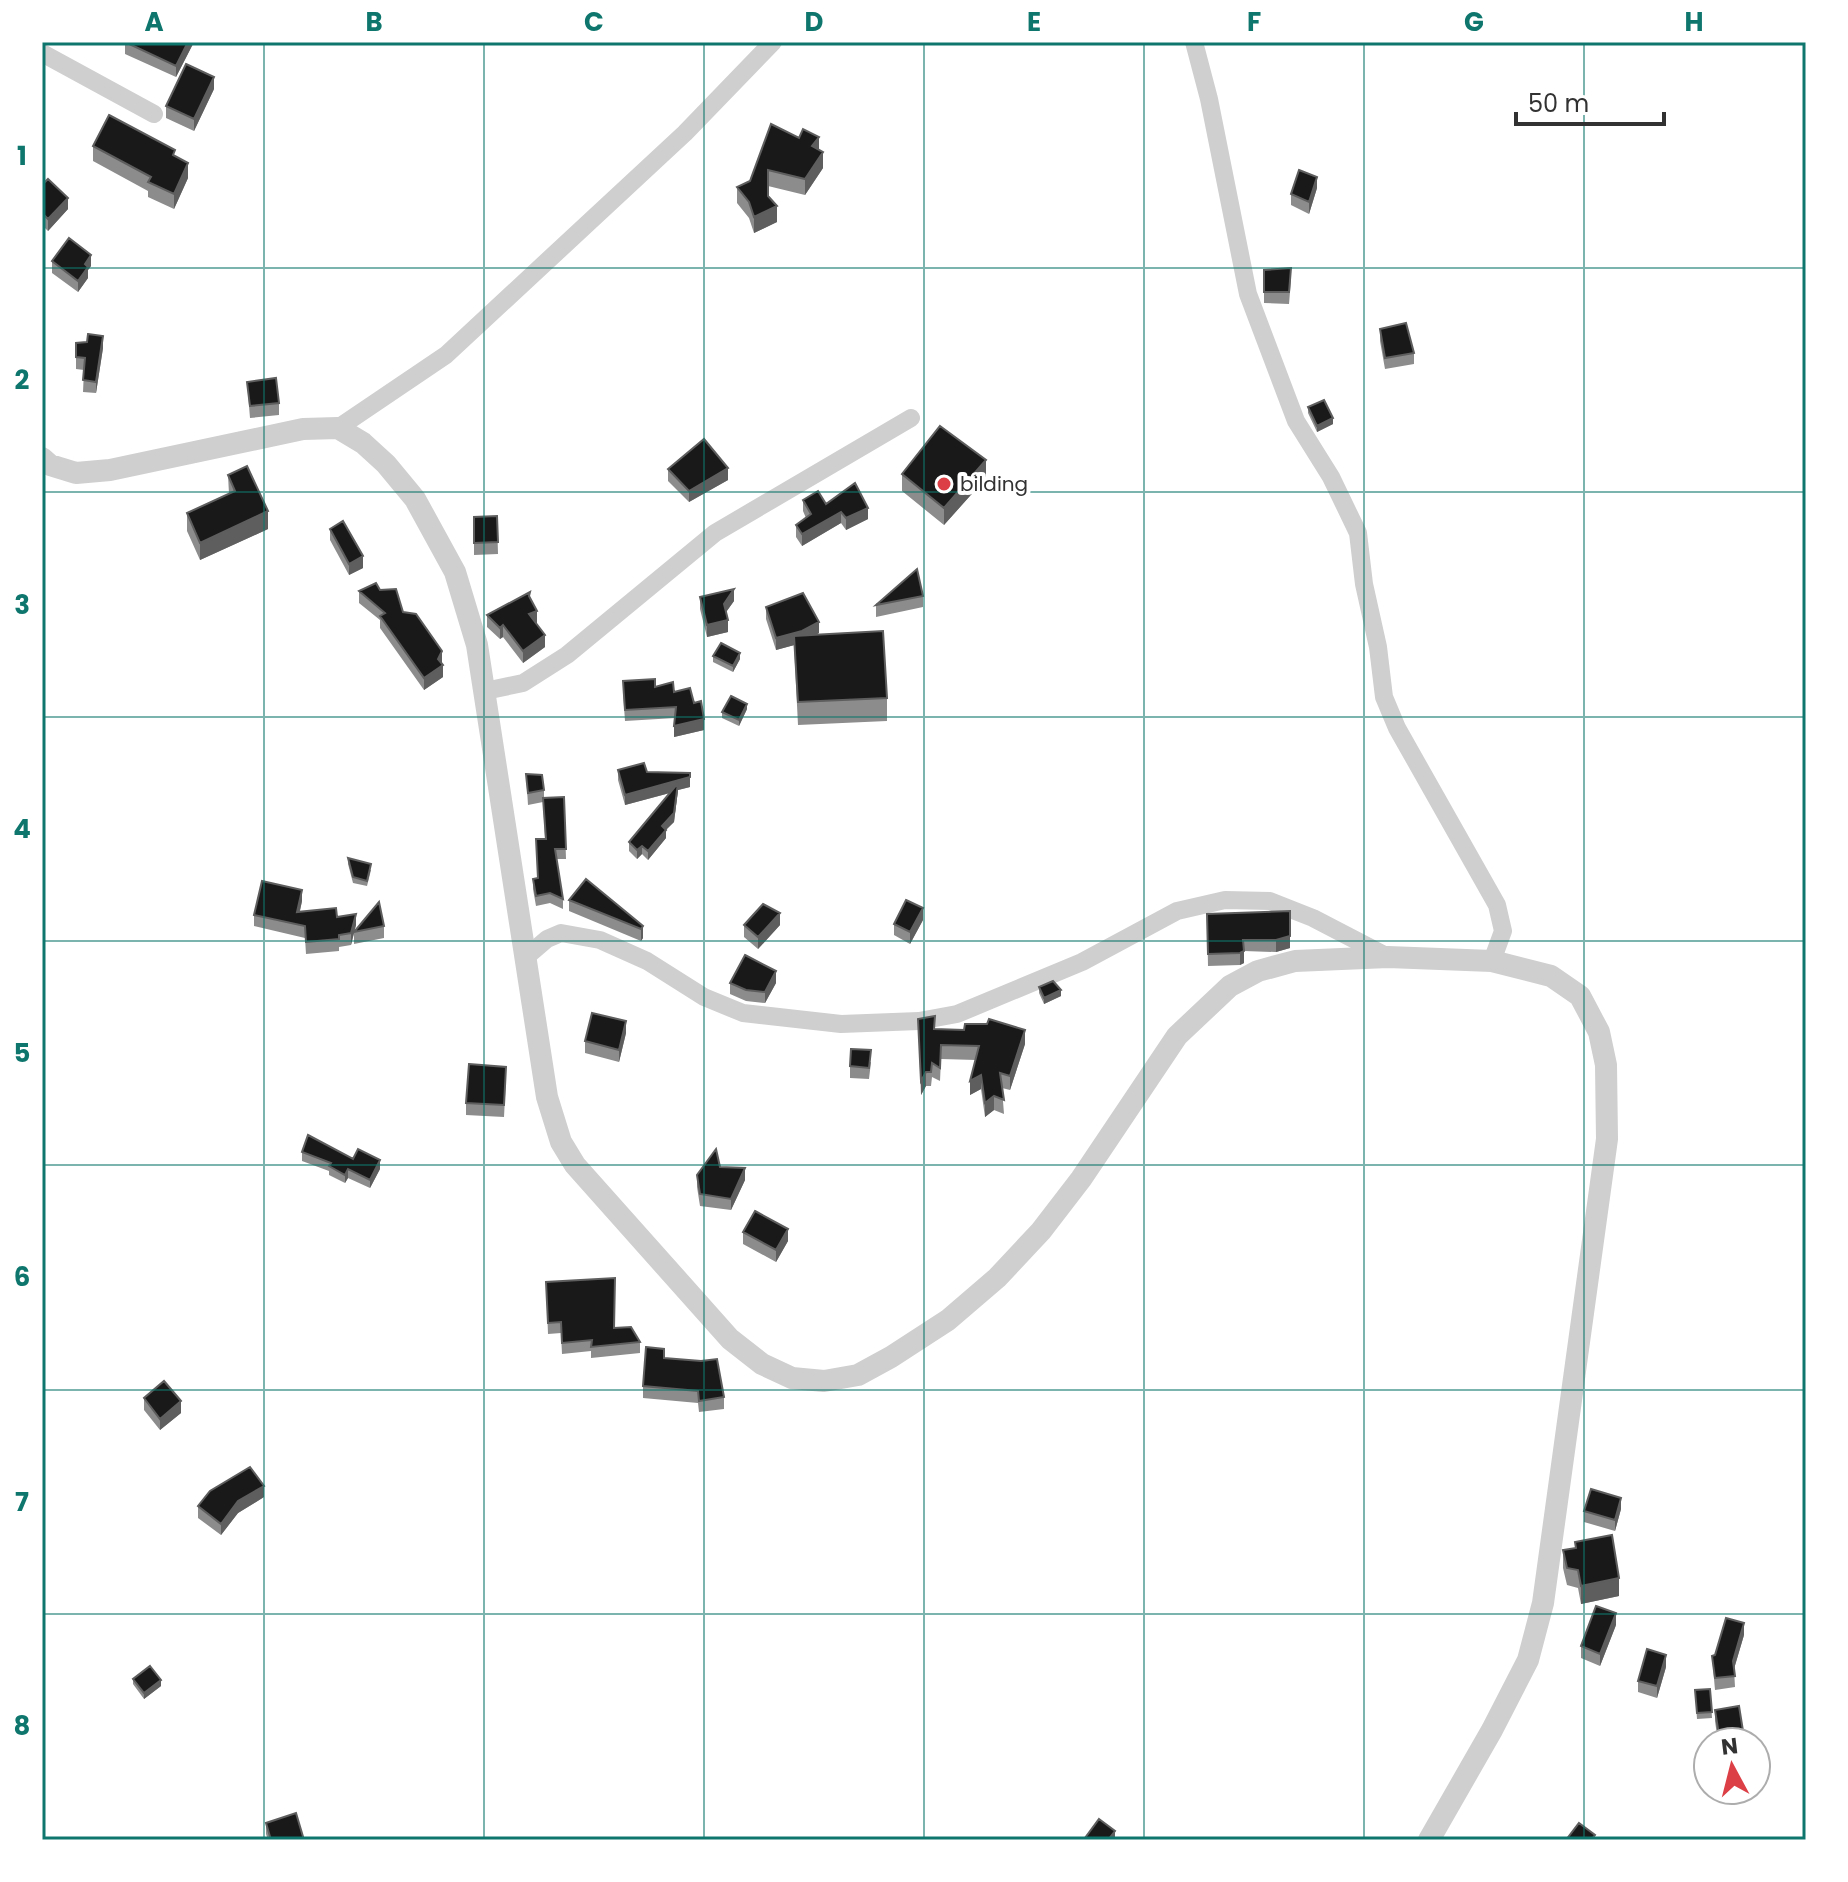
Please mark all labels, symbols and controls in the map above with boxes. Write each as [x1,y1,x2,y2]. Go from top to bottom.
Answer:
text: A [144,4,164,40]
text: B [365,4,383,40]
text: C [584,4,604,40]
text: D [805,4,824,40]
text: E [1027,4,1041,40]
text: F [1247,4,1261,40]
text: G [1464,4,1484,40]
text: H [1684,4,1704,40]
scale bar [1516,76,1664,126]
text: 50 m [1528,87,1589,120]
text: 1 [17,138,27,174]
text: 2 [15,362,30,398]
place label: bilding [960,470,1028,498]
marker: bilding [935,475,953,493]
text: 3 [14,587,30,623]
text: 4 [13,811,31,847]
text: 5 [14,1035,30,1071]
text: 6 [14,1259,30,1295]
text: 7 [15,1484,29,1520]
text: 8 [14,1708,30,1744]
north arrow [1692,1726,1772,1806]
text: N [1720,1730,1740,1763]

